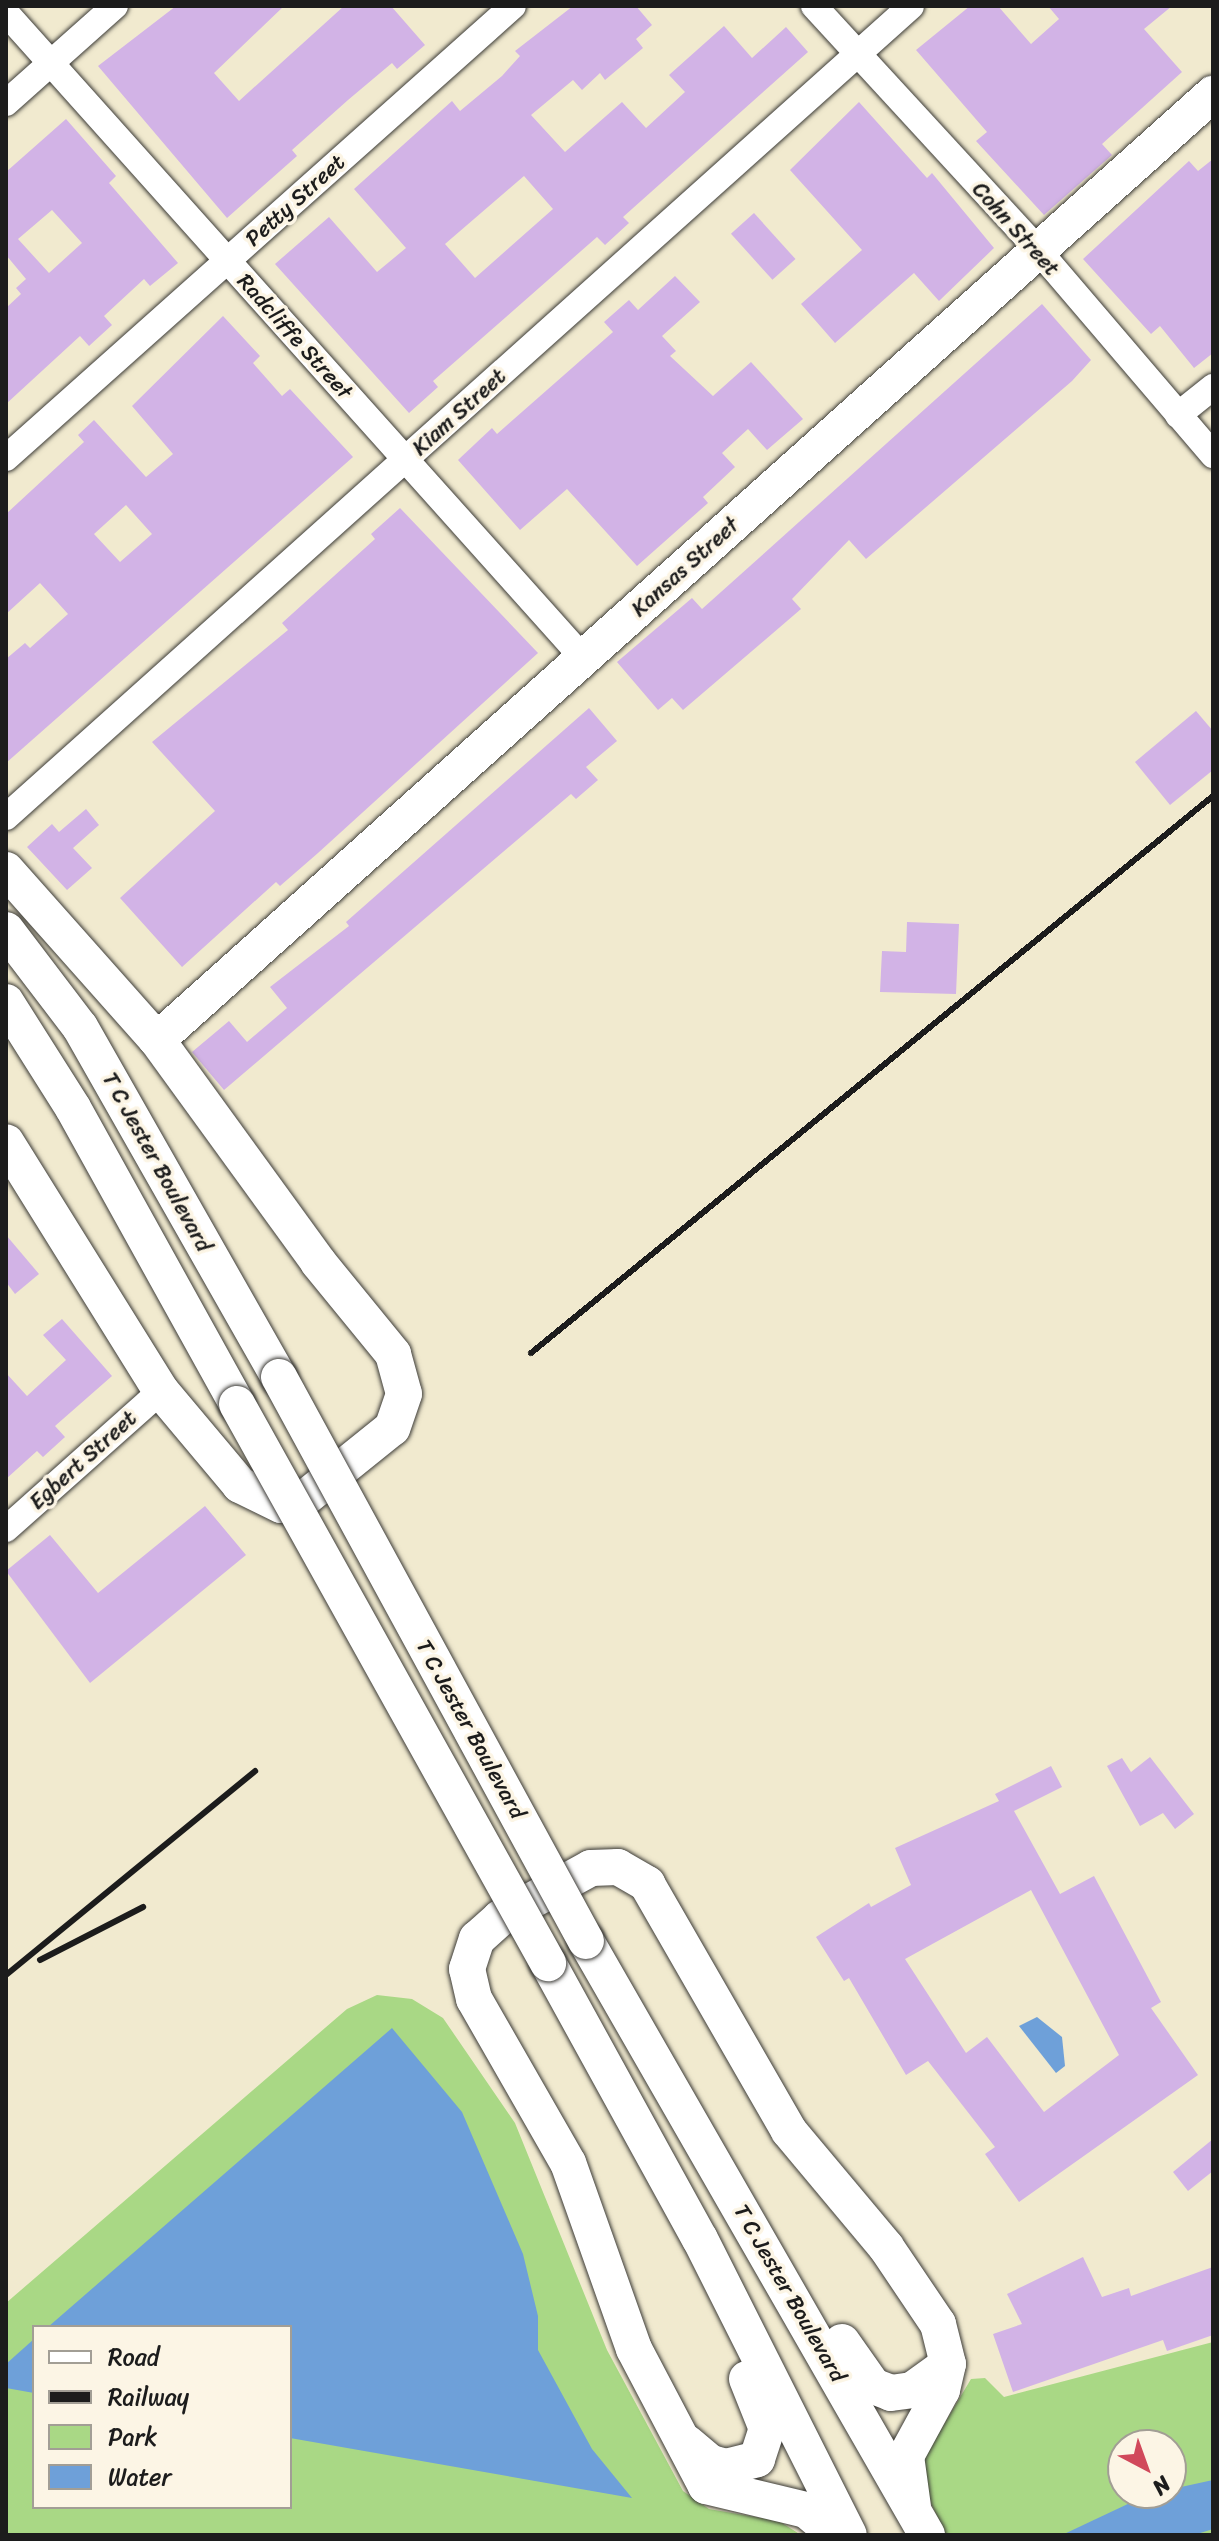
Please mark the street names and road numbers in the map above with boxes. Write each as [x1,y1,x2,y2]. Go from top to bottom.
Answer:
street label: Petty Street [240,149,350,251]
street label: Cohn Street [967,176,1065,282]
street label: Radcliffe Street [232,268,358,404]
street label: Kiam Street [407,363,511,461]
street label: Kansas Street [626,512,744,622]
street label: T C Jester Boulevard [97,1068,217,1256]
street label: Egbert Street [24,1405,142,1515]
street label: T C Jester Boulevard [411,1635,531,1823]
street label: T C Jester Boulevard [728,2200,852,2386]

